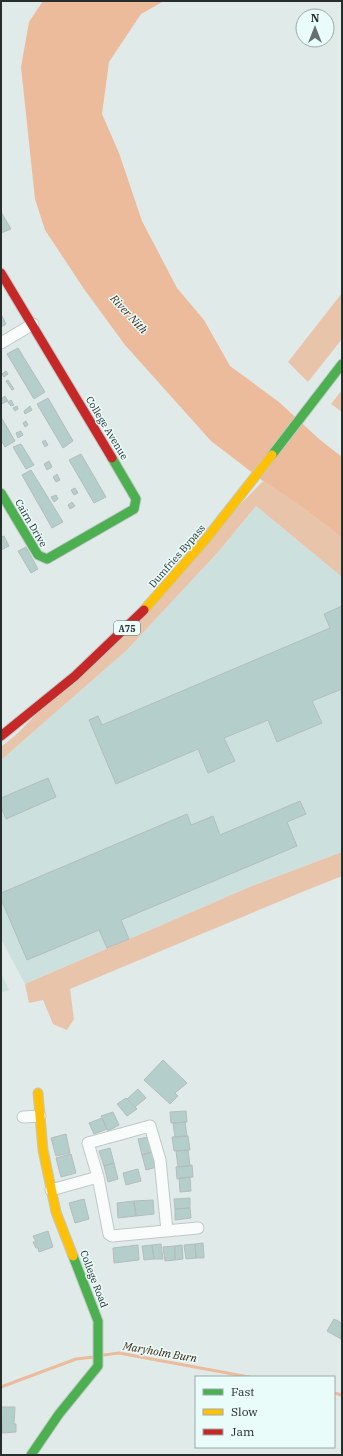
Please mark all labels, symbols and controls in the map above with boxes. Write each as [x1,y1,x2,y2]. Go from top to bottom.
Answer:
north arrow [295,8,335,48]
text: N [311,11,320,25]
water label: River Nith [107,291,151,336]
street label: College Avenue [83,394,131,462]
street label: Cairn Drive [12,497,50,549]
street label: Dumfries Bypass [146,522,208,590]
road number: A75 [114,621,140,635]
street label: College Road [77,1249,111,1309]
water label: Maryholm Burn [121,1338,199,1366]
legend [195,1376,335,1448]
text: Fast [231,1384,255,1399]
text: Slow [231,1404,258,1419]
text: Jam [231,1424,255,1439]

